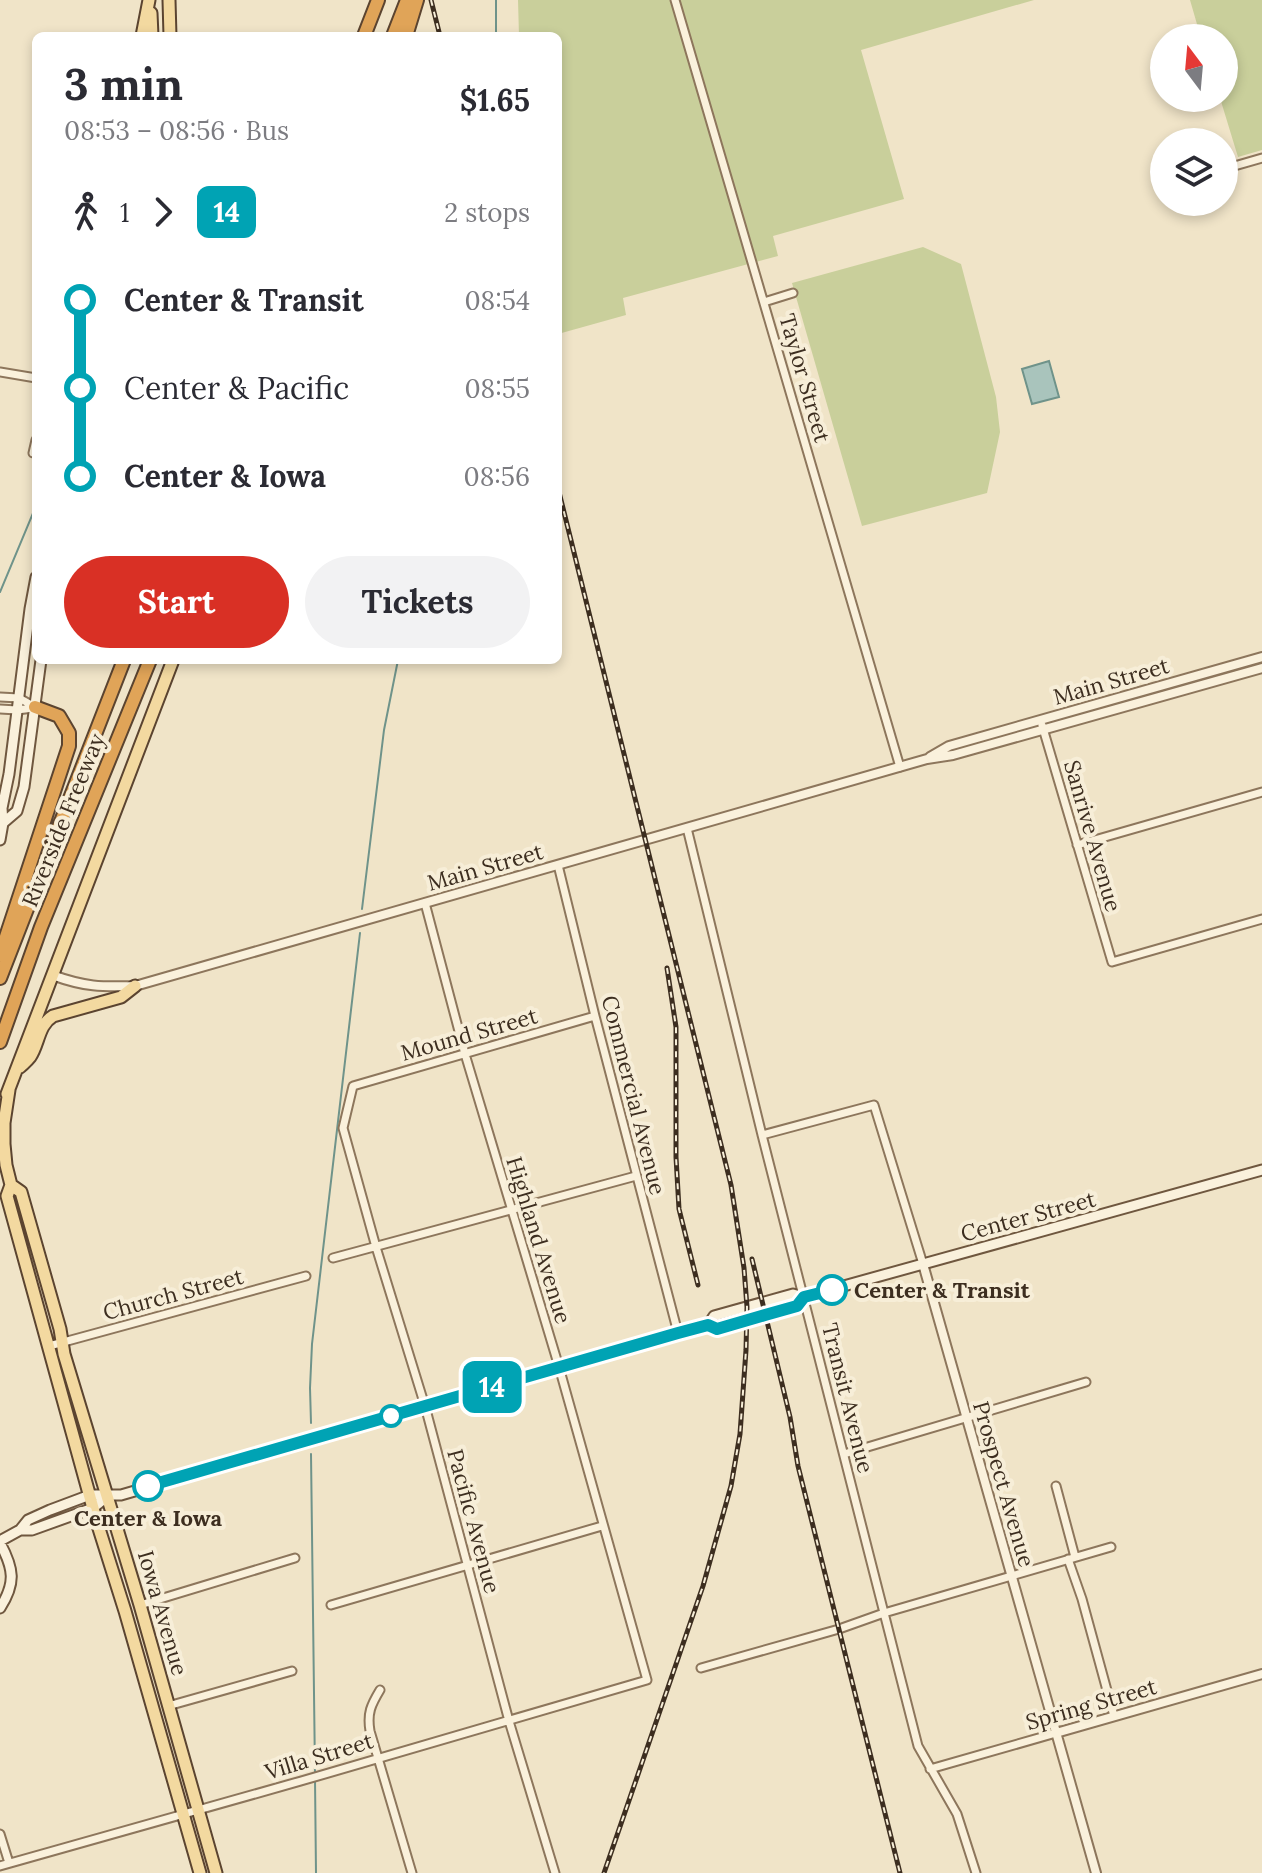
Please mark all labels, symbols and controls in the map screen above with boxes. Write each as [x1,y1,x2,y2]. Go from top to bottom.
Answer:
north arrow [1150,24,1238,112]
map controls [1150,24,1238,216]
text: 3 min [64,56,183,112]
text: $1.65 [460,81,530,119]
text: 08:53 – 08:56 · Bus [64,114,289,147]
button: layers [1150,128,1238,216]
icon: walk [64,190,108,234]
icon: forward [141,190,185,234]
text: 14 [213,194,240,230]
text: 1 [120,196,129,229]
text: 2 stops [444,196,530,229]
text: Center & Transit [124,281,364,319]
text: 08:54 [464,284,530,317]
street label: Taylor Street [773,310,837,446]
text: Center & Pacific [124,369,349,407]
text: 08:55 [464,372,530,405]
text: Center & Iowa [124,457,326,495]
text: 08:56 [464,460,530,493]
button: Start [64,556,289,648]
button: Tickets [305,556,530,648]
street label: Main Street [1050,651,1173,711]
street label: Riverside Freeway [15,729,111,911]
street label: Sanrive Avenue [1058,757,1128,915]
street label: Main Street [424,837,547,897]
street label: Commercial Avenue [596,992,672,1198]
street label: Mound Street [398,1001,541,1067]
street label: Highland Avenue [500,1153,578,1327]
street label: Center Street [957,1184,1099,1247]
street label: Church Street [100,1262,247,1326]
marker: Center & Transit [817,1275,847,1305]
place label: Center & Transit [854,1276,1031,1304]
street label: Transit Avenue [816,1320,880,1476]
line badge: 14 [456,1361,528,1413]
text: 14 [479,1369,505,1405]
street label: Prospect Avenue [967,1398,1041,1570]
unlabelled marker [380,1405,402,1427]
street label: Pacific Avenue [441,1446,507,1596]
marker: Center & Iowa [133,1471,163,1501]
place label: Center & Iowa [74,1504,223,1532]
street label: Iowa Avenue [132,1547,194,1679]
street label: Spring Street [1022,1672,1160,1736]
street label: Villa Street [261,1726,377,1786]

